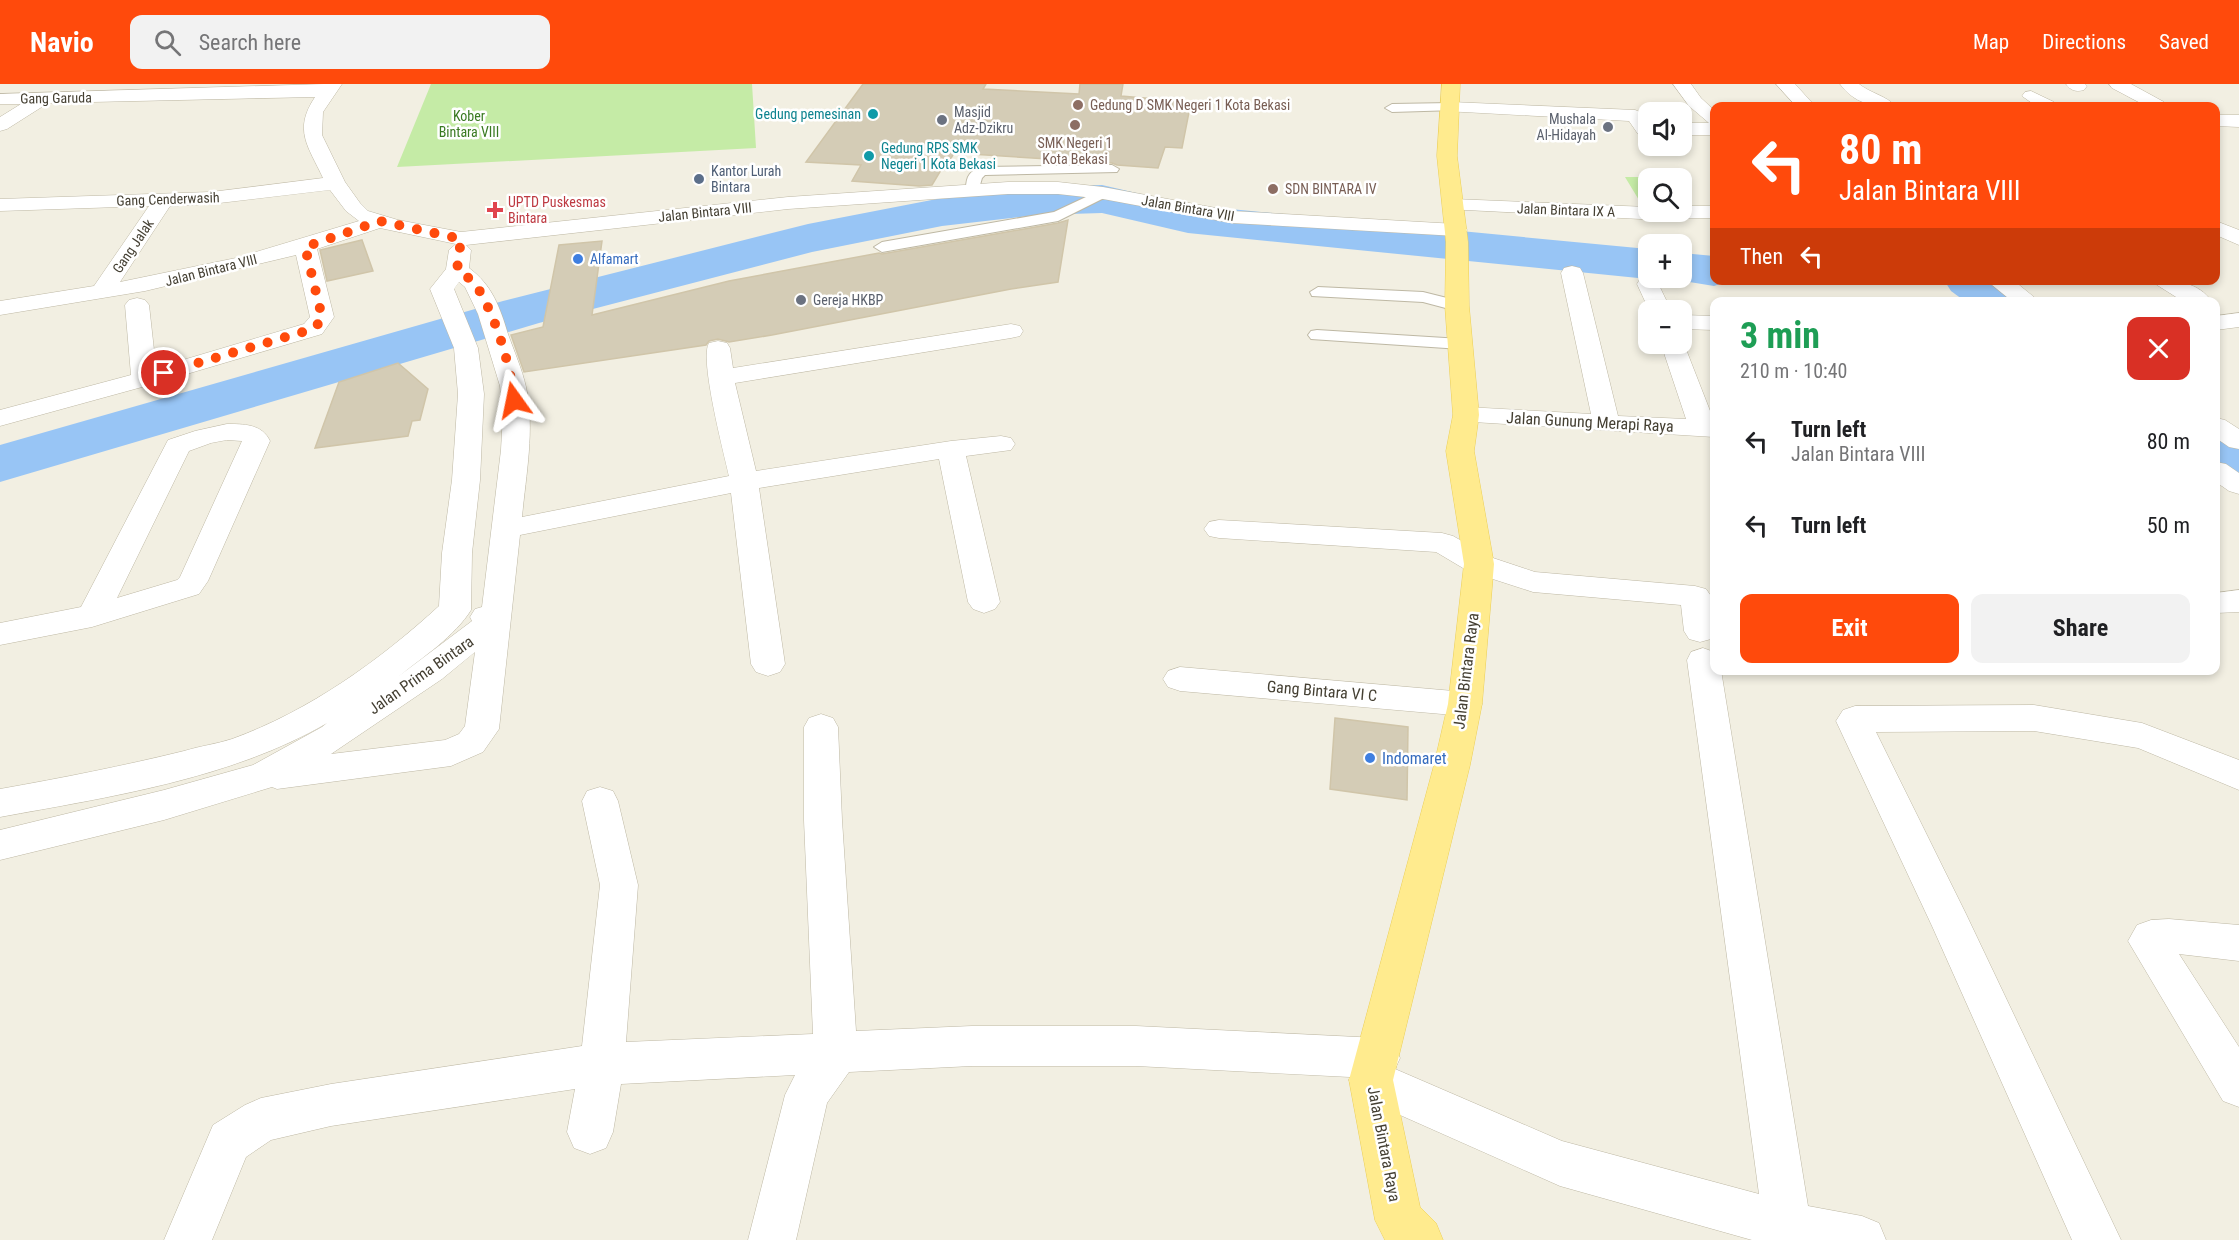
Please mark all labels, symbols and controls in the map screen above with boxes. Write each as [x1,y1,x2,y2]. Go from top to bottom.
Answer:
search box [130,15,550,69]
text: Navio [30,26,94,59]
icon: search [151,26,184,59]
text: Search here [199,30,301,55]
text: Map [1973,30,2009,54]
text: Directions [2042,30,2126,54]
text: Saved [2159,30,2209,54]
street label: Gang Garuda [20,89,92,107]
place label: Gedung D SMK Negeri 1 Kota Bekasi [1090,97,1290,113]
marker: Gedung D SMK Negeri 1 Kota Bekasi [1071,98,1085,112]
map controls [1638,102,1692,354]
button: sound [1638,102,1692,156]
place label: Masjid Adz-Dzikru [954,104,1013,136]
place label: Gedung pemesinan [755,106,861,122]
marker: Gedung pemesinan [866,107,880,121]
park label: Kober Bintara VIII [439,108,499,140]
place label: Mushala Al-Hidayah [1537,111,1596,143]
marker: Masjid Adz-Dzikru [935,113,949,127]
marker: SMK Negeri 1 Kota Bekasi [1068,118,1082,132]
marker: Mushala Al-Hidayah [1601,120,1615,134]
text: 80 m [1839,125,1922,174]
icon: left [1740,126,1818,204]
place label: SMK Negeri 1 Kota Bekasi [1038,135,1113,167]
place label: Gedung RPS SMK Negeri 1 Kota Bekasi [881,140,996,172]
marker: Gedung RPS SMK Negeri 1 Kota Bekasi [862,149,876,163]
place label: Kantor Lurah Bintara [711,163,781,195]
button: search [1638,168,1692,222]
marker: Kantor Lurah Bintara [692,172,706,186]
text: Jalan Bintara VIII [1839,175,2021,207]
place label: SDN BINTARA IV [1285,181,1377,197]
marker: SDN BINTARA IV [1266,182,1280,196]
street label: Gang Cenderwasih [116,189,220,209]
street label: Jalan Bintara VIII [1140,192,1236,224]
place label: UPTD Puskesmas Bintara [508,194,606,226]
street label: Jalan Bintara VIII [657,199,753,225]
street label: Jalan Bintara IX A [1517,200,1615,220]
marker: UPTD Puskesmas Bintara [486,201,504,219]
street label: Gang Jalak [109,215,157,276]
button: + [1638,234,1692,288]
icon: left [1795,240,1828,273]
text: Then [1740,244,1783,269]
street label: Jalan Bintara VIII [163,251,259,289]
place label: Alfamart [590,251,638,267]
marker: Alfamart [571,252,585,266]
place label: Gereja HKBP [813,292,884,308]
marker: Gereja HKBP [794,293,808,307]
button: − [1638,300,1692,354]
text: 3 min [1740,315,1820,357]
button: close [2127,317,2190,380]
pin [138,347,189,398]
icon: arrive [147,356,180,389]
text: 210 m · 10:40 [1740,359,1847,383]
position arrow [482,368,546,432]
street label: Jalan Gunung Merapi Raya [1506,408,1674,436]
text: Turn left [1791,417,1866,442]
icon: left [1740,425,1773,458]
text: 80 m [2147,429,2190,454]
text: Jalan Bintara VIII [1791,442,1925,466]
icon: left [1740,509,1773,542]
text: Turn left [1791,513,1866,538]
text: 50 m [2147,513,2190,538]
button: Exit [1740,594,1959,663]
button: Share [1971,594,2190,663]
street label: Jalan Bintara Raya [1449,612,1483,730]
street label: Jalan Prima Bintara [365,632,477,718]
street label: Gang Bintara VI C [1266,677,1378,705]
place label: Indomaret [1382,749,1447,768]
marker: Indomaret [1363,751,1377,765]
street label: Jalan Bintara Raya [1364,1085,1404,1203]

